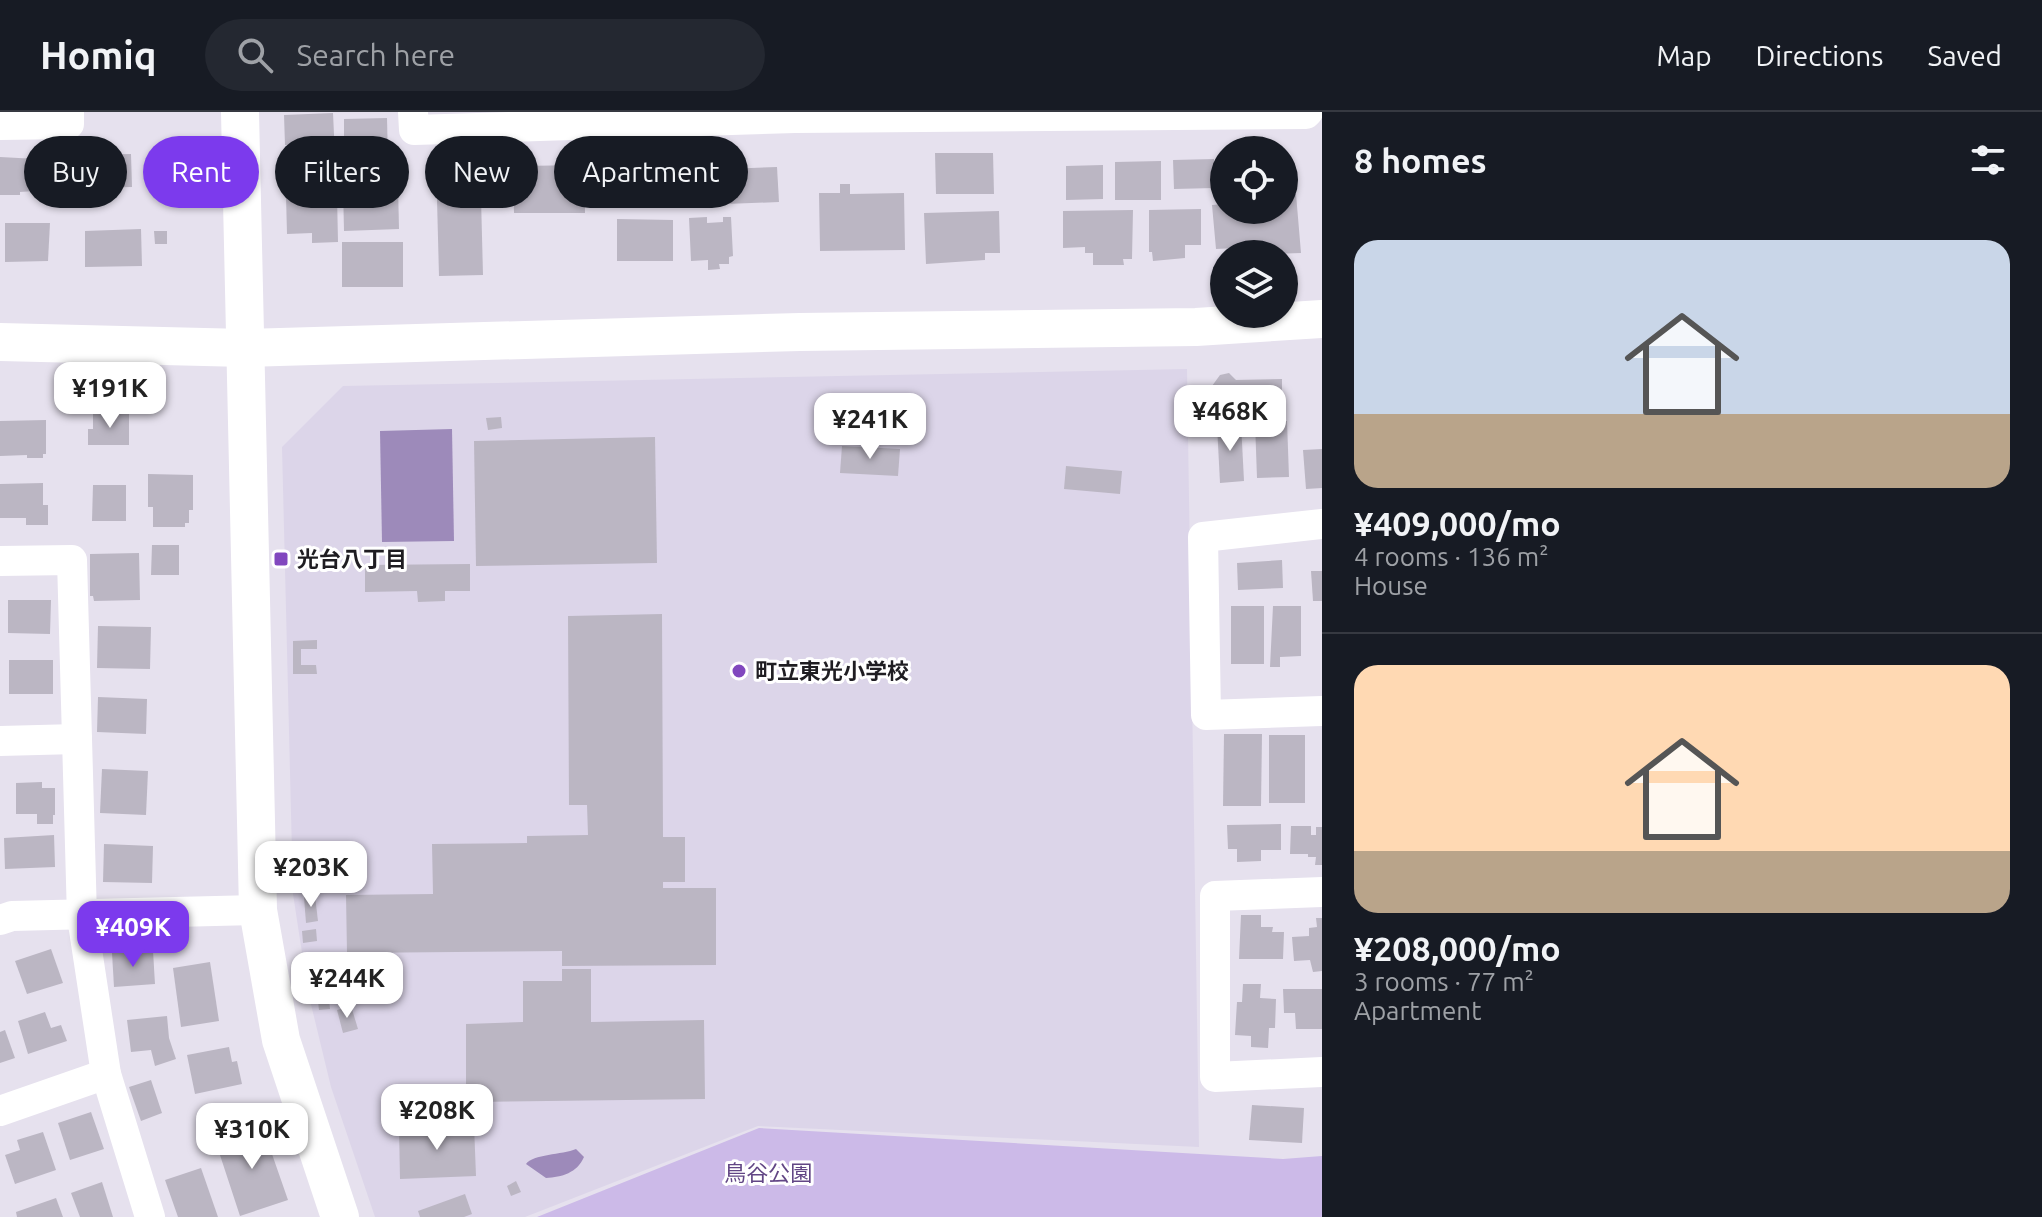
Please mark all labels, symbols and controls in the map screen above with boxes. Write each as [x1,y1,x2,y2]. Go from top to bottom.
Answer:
search box [205,19,765,91]
icon: search [233,33,277,77]
text: Homiq [40,34,157,76]
text: Search here [297,38,455,72]
text: Map [1656,40,1712,71]
text: Directions [1756,40,1883,71]
text: Saved [1927,40,2002,71]
chip: Buy [24,136,127,208]
chip: Rent [143,136,259,208]
chip: Filters [275,136,409,208]
chip: New [425,136,538,208]
chip: Apartment [554,136,748,208]
map controls [1210,136,1298,328]
button: locate [1210,136,1298,224]
icon: filters [1966,138,2010,182]
text: 8 homes [1354,141,1487,179]
button: layers [1210,240,1298,328]
icon: home [1610,292,1754,436]
pin: ¥191K [54,362,166,430]
text: ¥191K [72,373,148,402]
pin: ¥468K [1174,385,1286,453]
pin: ¥241K [814,393,926,461]
text: ¥468K [1192,396,1268,425]
text: ¥241K [832,404,908,433]
text: ¥409,000/mo [1354,504,1561,542]
text: 4 rooms · 136 m² [1354,542,1549,571]
place label: 光台八丁目 [297,546,407,571]
marker: 光台八丁目 [272,550,290,568]
text: House [1354,571,1428,600]
place label: 町立東光小学校 [755,658,909,683]
marker: 町立東光小学校 [730,662,748,680]
icon: home [1610,717,1754,861]
pin: ¥203K [255,841,367,909]
text: ¥203K [273,852,349,881]
pin: ¥409K [77,901,189,969]
text: ¥409K [95,912,171,941]
text: ¥208,000/mo [1354,929,1561,967]
pin: ¥244K [291,952,403,1020]
text: ¥244K [309,963,385,992]
text: 3 rooms · 77 m² [1354,967,1534,996]
text: Apartment [1354,996,1481,1025]
pin: ¥208K [381,1084,493,1152]
text: ¥208K [399,1095,475,1124]
pin: ¥310K [196,1103,308,1171]
text: ¥310K [214,1114,290,1143]
park label: 鳥谷公園 [724,1160,812,1185]

